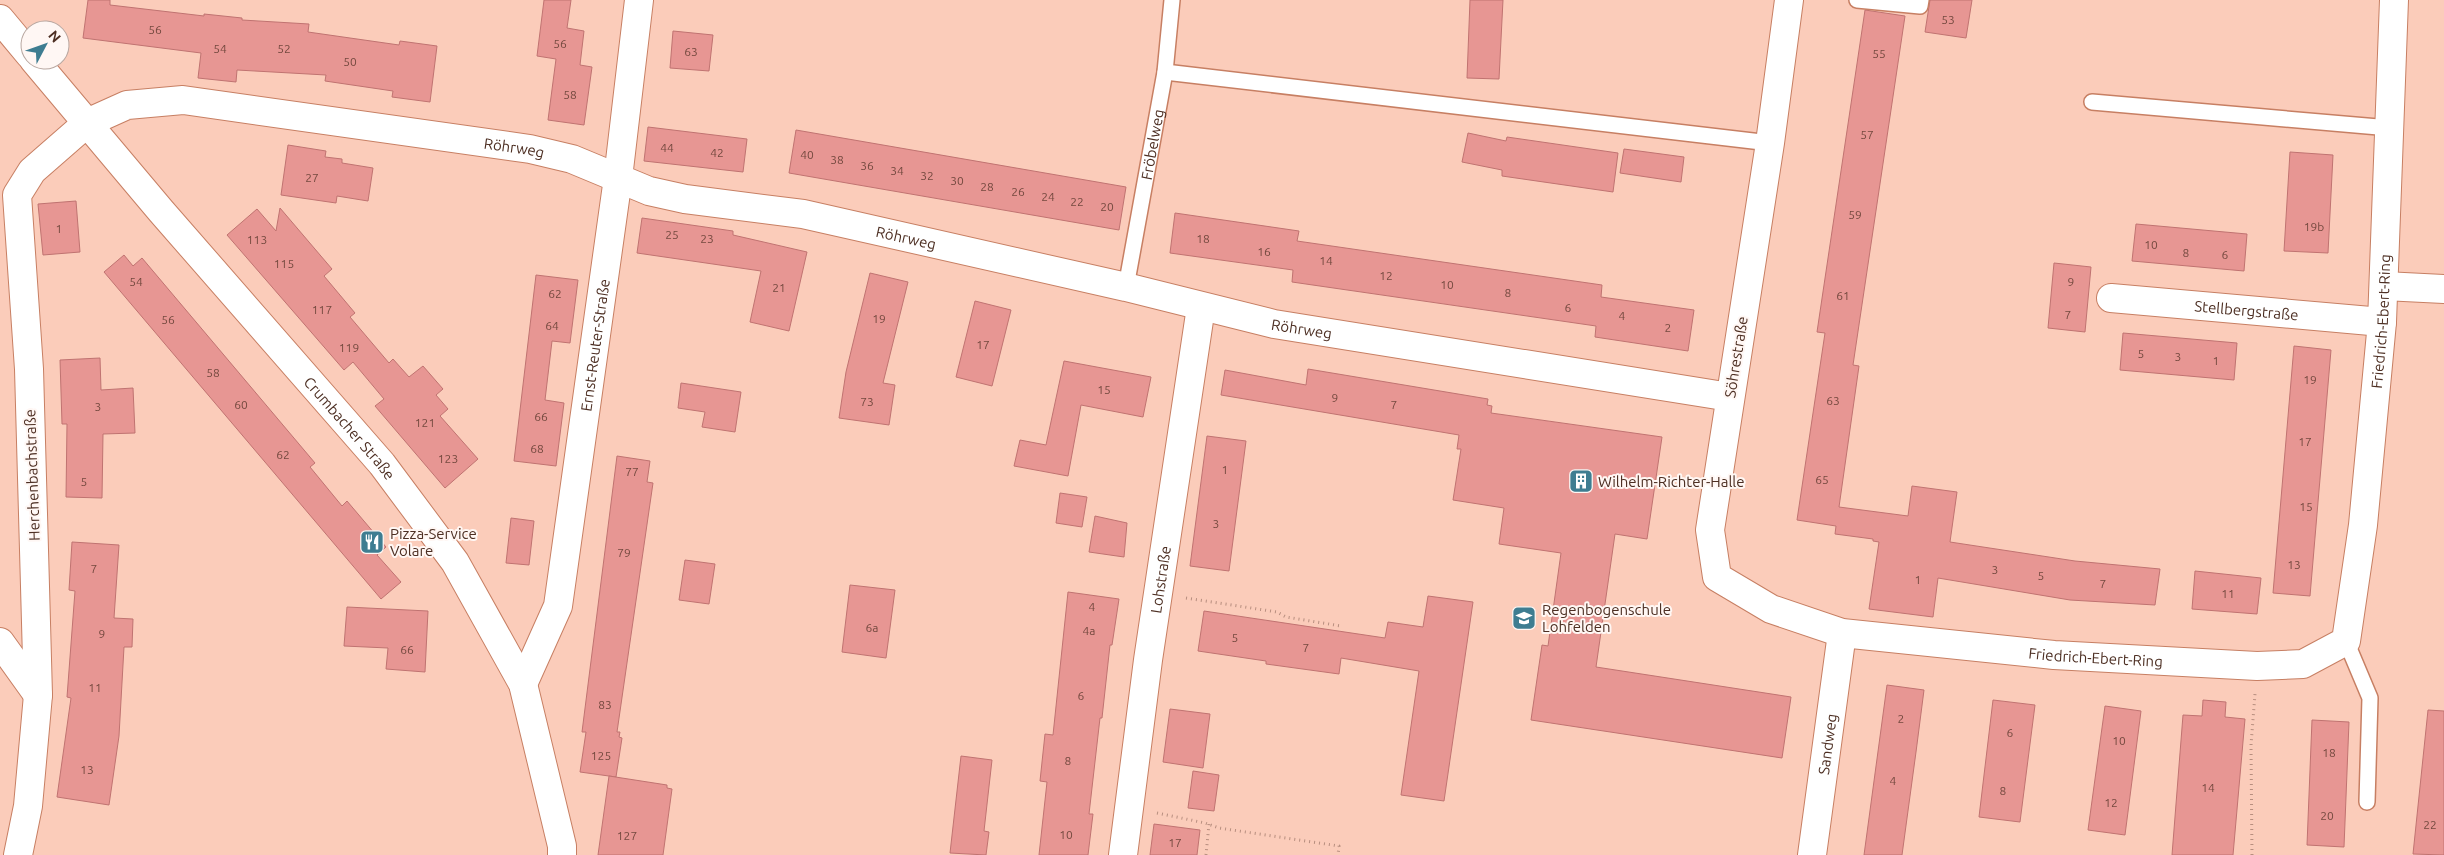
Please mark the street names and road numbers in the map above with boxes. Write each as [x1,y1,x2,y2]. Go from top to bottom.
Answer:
street label: Fröbelweg [1137,108,1167,181]
street label: Röhrweg [483,134,546,161]
street label: Röhrweg [874,222,938,252]
street label: Friedrich-Ebert-Ring [2367,254,2393,389]
street label: Ernst-Reuter-Straße [577,278,612,412]
street label: Stellbergstraße [2194,297,2299,323]
street label: Röhrweg [1270,315,1333,342]
street label: Söhrestraße [1721,315,1751,399]
street label: Crumbacher Straße [301,373,399,483]
street label: Herchenbachstraße [21,409,43,541]
street label: Lohstraße [1147,545,1174,614]
street label: Friedrich-Ebert-Ring [2028,644,2163,669]
street label: Sandweg [1814,712,1840,776]

